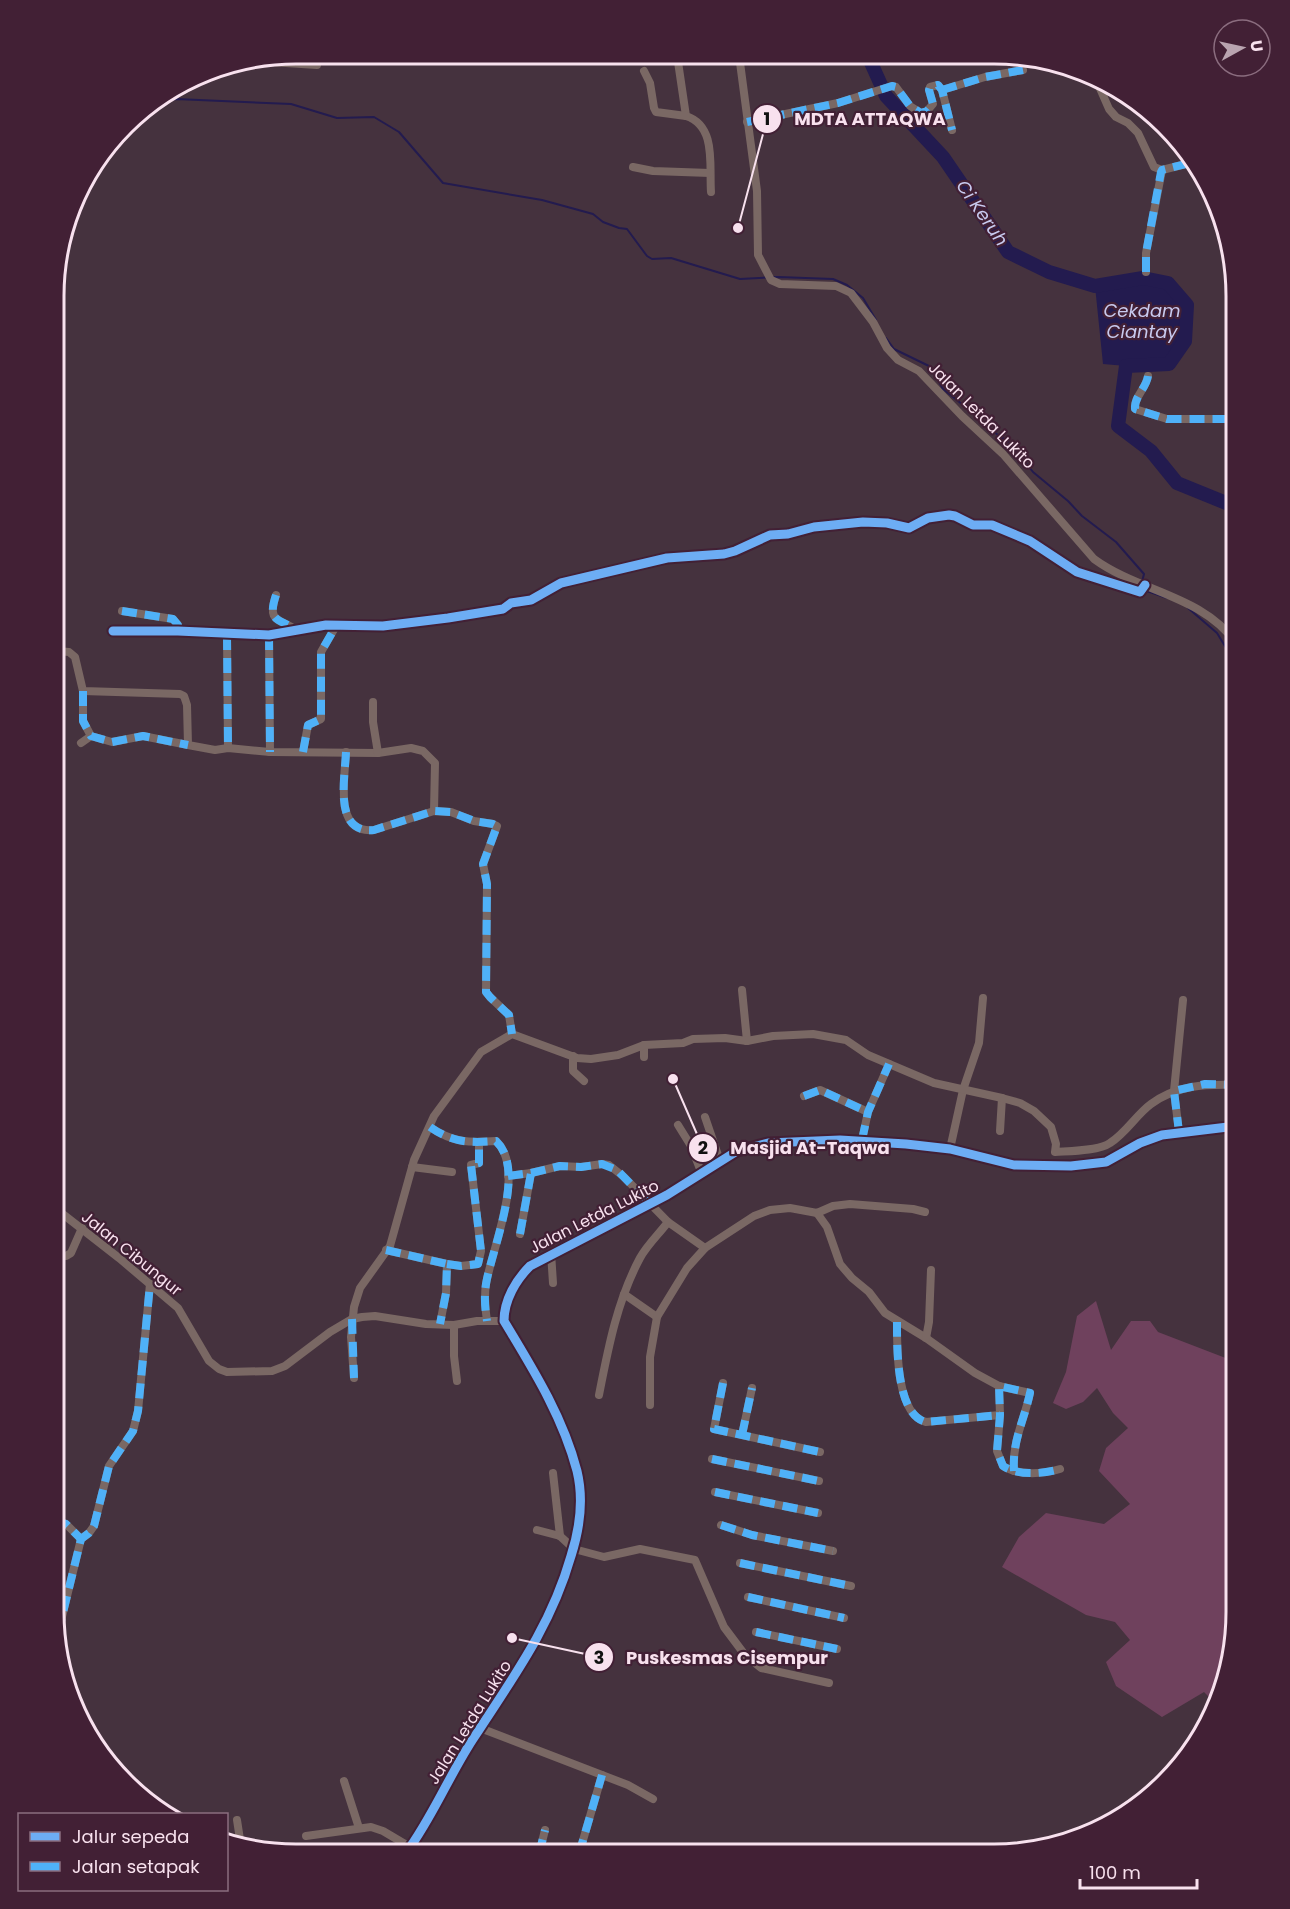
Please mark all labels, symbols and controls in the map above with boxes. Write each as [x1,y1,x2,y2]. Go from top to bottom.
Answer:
north arrow [1212,18,1272,78]
text: U [1244,39,1269,53]
callout: MDTA ATTAQWA [752,101,957,137]
text: 1 [764,106,770,131]
text: MDTA ATTAQWA [794,106,946,131]
water label: Ci Keruh [951,175,1014,251]
water label: Cekdam Ciantay [1103,298,1181,344]
street label: Jalan Letda Lukito [923,357,1040,474]
callout: Masjid At-Taqwa [688,1130,901,1166]
text: 2 [698,1135,708,1160]
text: Masjid At-Taqwa [730,1135,890,1160]
street label: Jalan Letda Lukito [526,1174,663,1259]
street label: Jalan Cibungur [77,1206,187,1301]
callout: Puskesmas Cisempur [584,1639,840,1675]
text: 3 [594,1645,604,1670]
text: Puskesmas Cisempur [626,1645,828,1670]
street label: Jalan Letda Lukito [422,1656,517,1789]
legend [18,1813,228,1891]
text: Jalur sepeda [72,1824,189,1849]
scale bar [1080,1852,1197,1890]
text: Jalan setapak [72,1854,200,1879]
text: 100 m [1089,1860,1141,1885]

